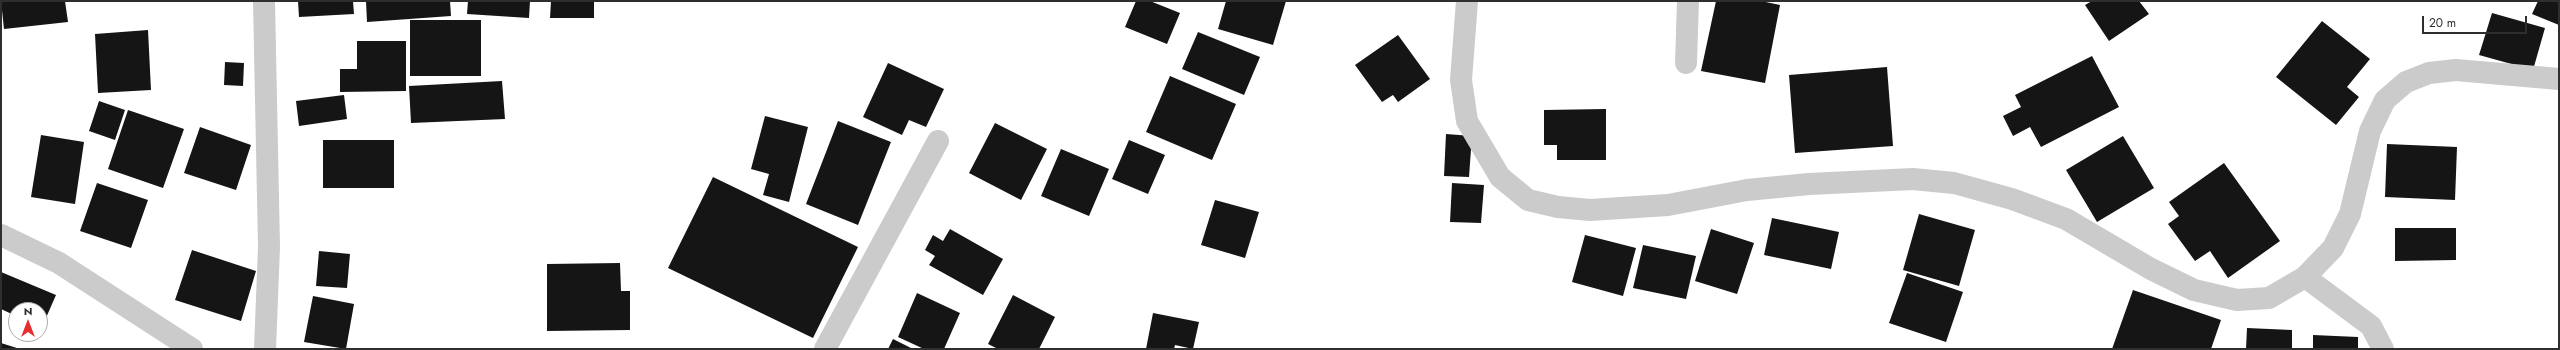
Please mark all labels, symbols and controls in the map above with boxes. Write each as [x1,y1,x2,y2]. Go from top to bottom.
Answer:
scale bar [2424,8,2529,34]
text: 20 m [2429,14,2456,32]
north arrow [8,302,48,342]
text: N [24,303,32,319]

